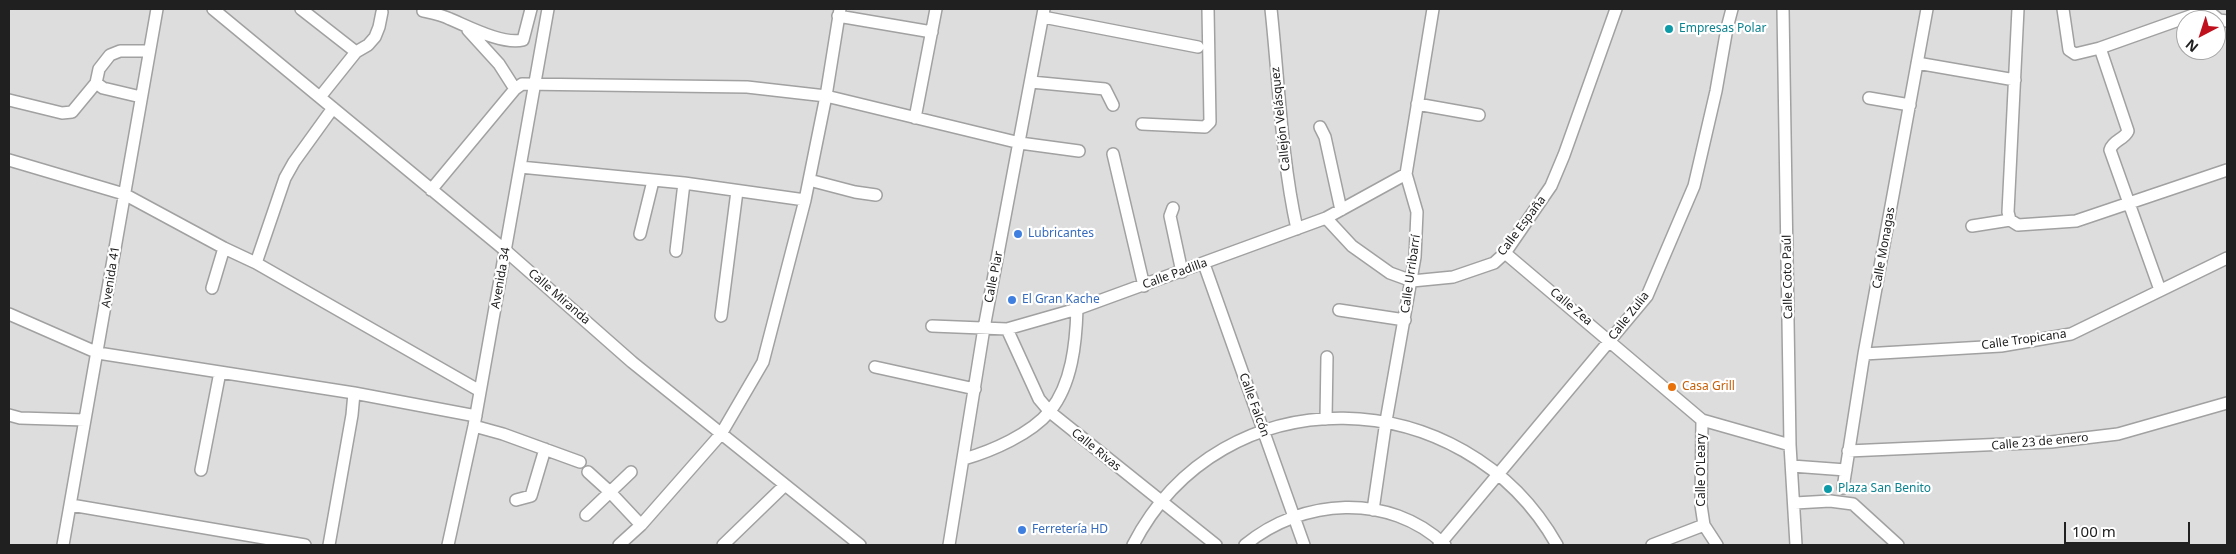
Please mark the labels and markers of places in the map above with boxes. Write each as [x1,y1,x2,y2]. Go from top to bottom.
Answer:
place label: Empresas Polar [1679,22,1766,36]
marker: Empresas Polar [1663,23,1675,35]
place label: Lubricantes [1028,227,1094,241]
marker: Lubricantes [1012,228,1024,240]
place label: El Gran Kache [1022,293,1100,307]
marker: El Gran Kache [1006,294,1018,306]
place label: Casa Grill [1682,380,1735,394]
marker: Casa Grill [1666,381,1678,393]
place label: Plaza San Benito [1838,482,1931,496]
marker: Plaza San Benito [1822,483,1834,495]
place label: Ferretería HD [1032,523,1108,537]
marker: Ferretería HD [1016,524,1028,536]

